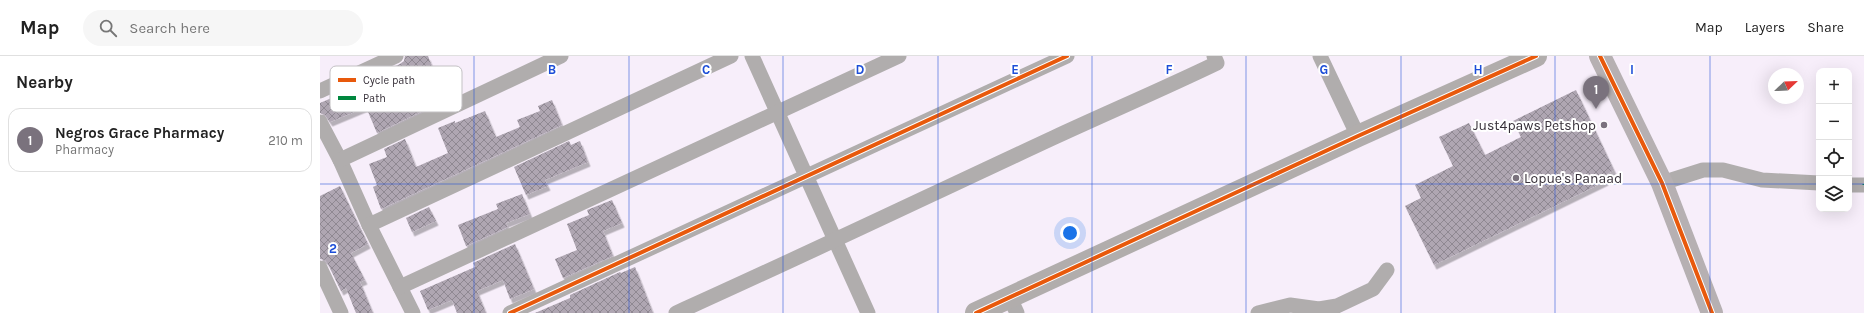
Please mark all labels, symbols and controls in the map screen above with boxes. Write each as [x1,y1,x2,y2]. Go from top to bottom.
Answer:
search box [83,10,363,46]
text: Map [20,17,59,39]
icon: search [97,17,119,39]
text: Search here [129,19,210,37]
text: Map [1695,19,1723,36]
text: Layers [1745,19,1785,36]
text: Share [1807,19,1844,36]
text: B [548,62,556,77]
text: C [702,62,710,77]
text: D [856,62,865,77]
text: E [1011,62,1019,77]
text: F [1165,62,1173,77]
text: G [1320,62,1328,77]
text: H [1473,62,1483,77]
text: I [1630,62,1634,77]
legend [330,66,462,112]
north arrow [1768,68,1804,104]
map controls [1816,68,1852,212]
button: + [1816,68,1852,104]
text: Nearby [16,72,73,92]
text: Cycle path [363,74,415,87]
pin: 1 [1583,76,1609,109]
text: Path [363,92,386,105]
button: − [1816,104,1852,140]
place label: Just4paws Petshop [1473,117,1596,134]
marker: Just4paws Petshop [1599,120,1609,130]
text: Negros Grace Pharmacy [55,124,224,142]
text: 1 [28,133,32,148]
text: 210 m [268,133,303,148]
button: locate [1816,140,1852,176]
text: Pharmacy [55,142,114,157]
place label: Lopue's Panaad [1524,170,1622,187]
marker: Lopue's Panaad [1511,173,1521,183]
button: layers [1816,176,1852,212]
your location [1060,223,1080,243]
text: 2 [329,241,337,256]

